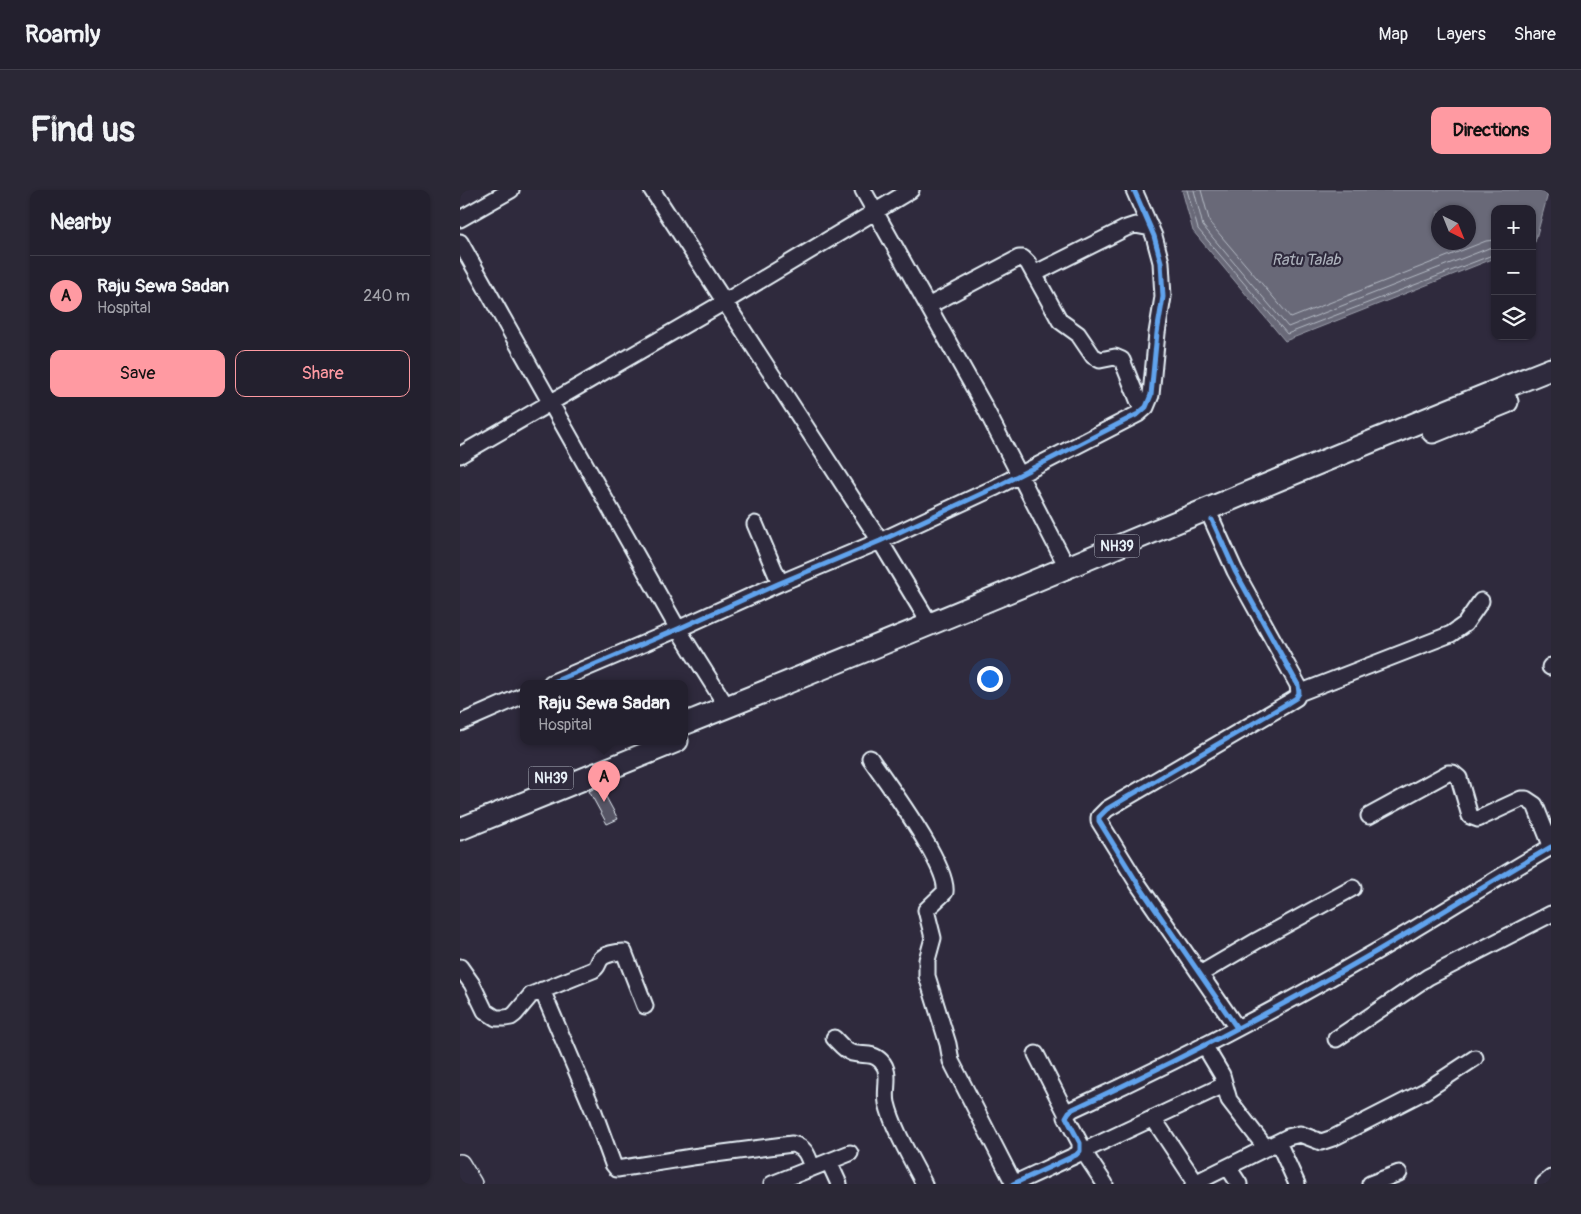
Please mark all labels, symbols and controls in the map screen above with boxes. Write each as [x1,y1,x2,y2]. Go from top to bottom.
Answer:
text: Roamly [25,20,100,49]
text: Map [1379,23,1408,46]
text: Layers [1436,23,1486,46]
text: Share [1514,23,1556,46]
button: Directions [1431,107,1551,154]
text: Find us [30,108,135,152]
north arrow [1431,205,1476,250]
map controls [1491,205,1536,340]
button: + [1491,205,1536,250]
text: Nearby [50,209,111,236]
water label: Ratu Talab [1272,250,1341,270]
button: − [1491,250,1536,295]
text: Raju Sewa Sadan [97,274,229,298]
text: A [61,286,71,306]
text: 240 m [363,286,410,306]
button: layers [1491,295,1536,340]
text: Hospital [97,298,151,318]
button: Save [50,350,225,397]
button: Share [235,350,410,397]
road number: NH39 [1094,534,1140,558]
your location [977,666,1003,692]
popup [520,680,688,745]
text: Raju Sewa Sadan [538,691,670,715]
text: Hospital [538,715,592,735]
pin: A [588,761,620,802]
road number: NH39 [528,766,574,790]

